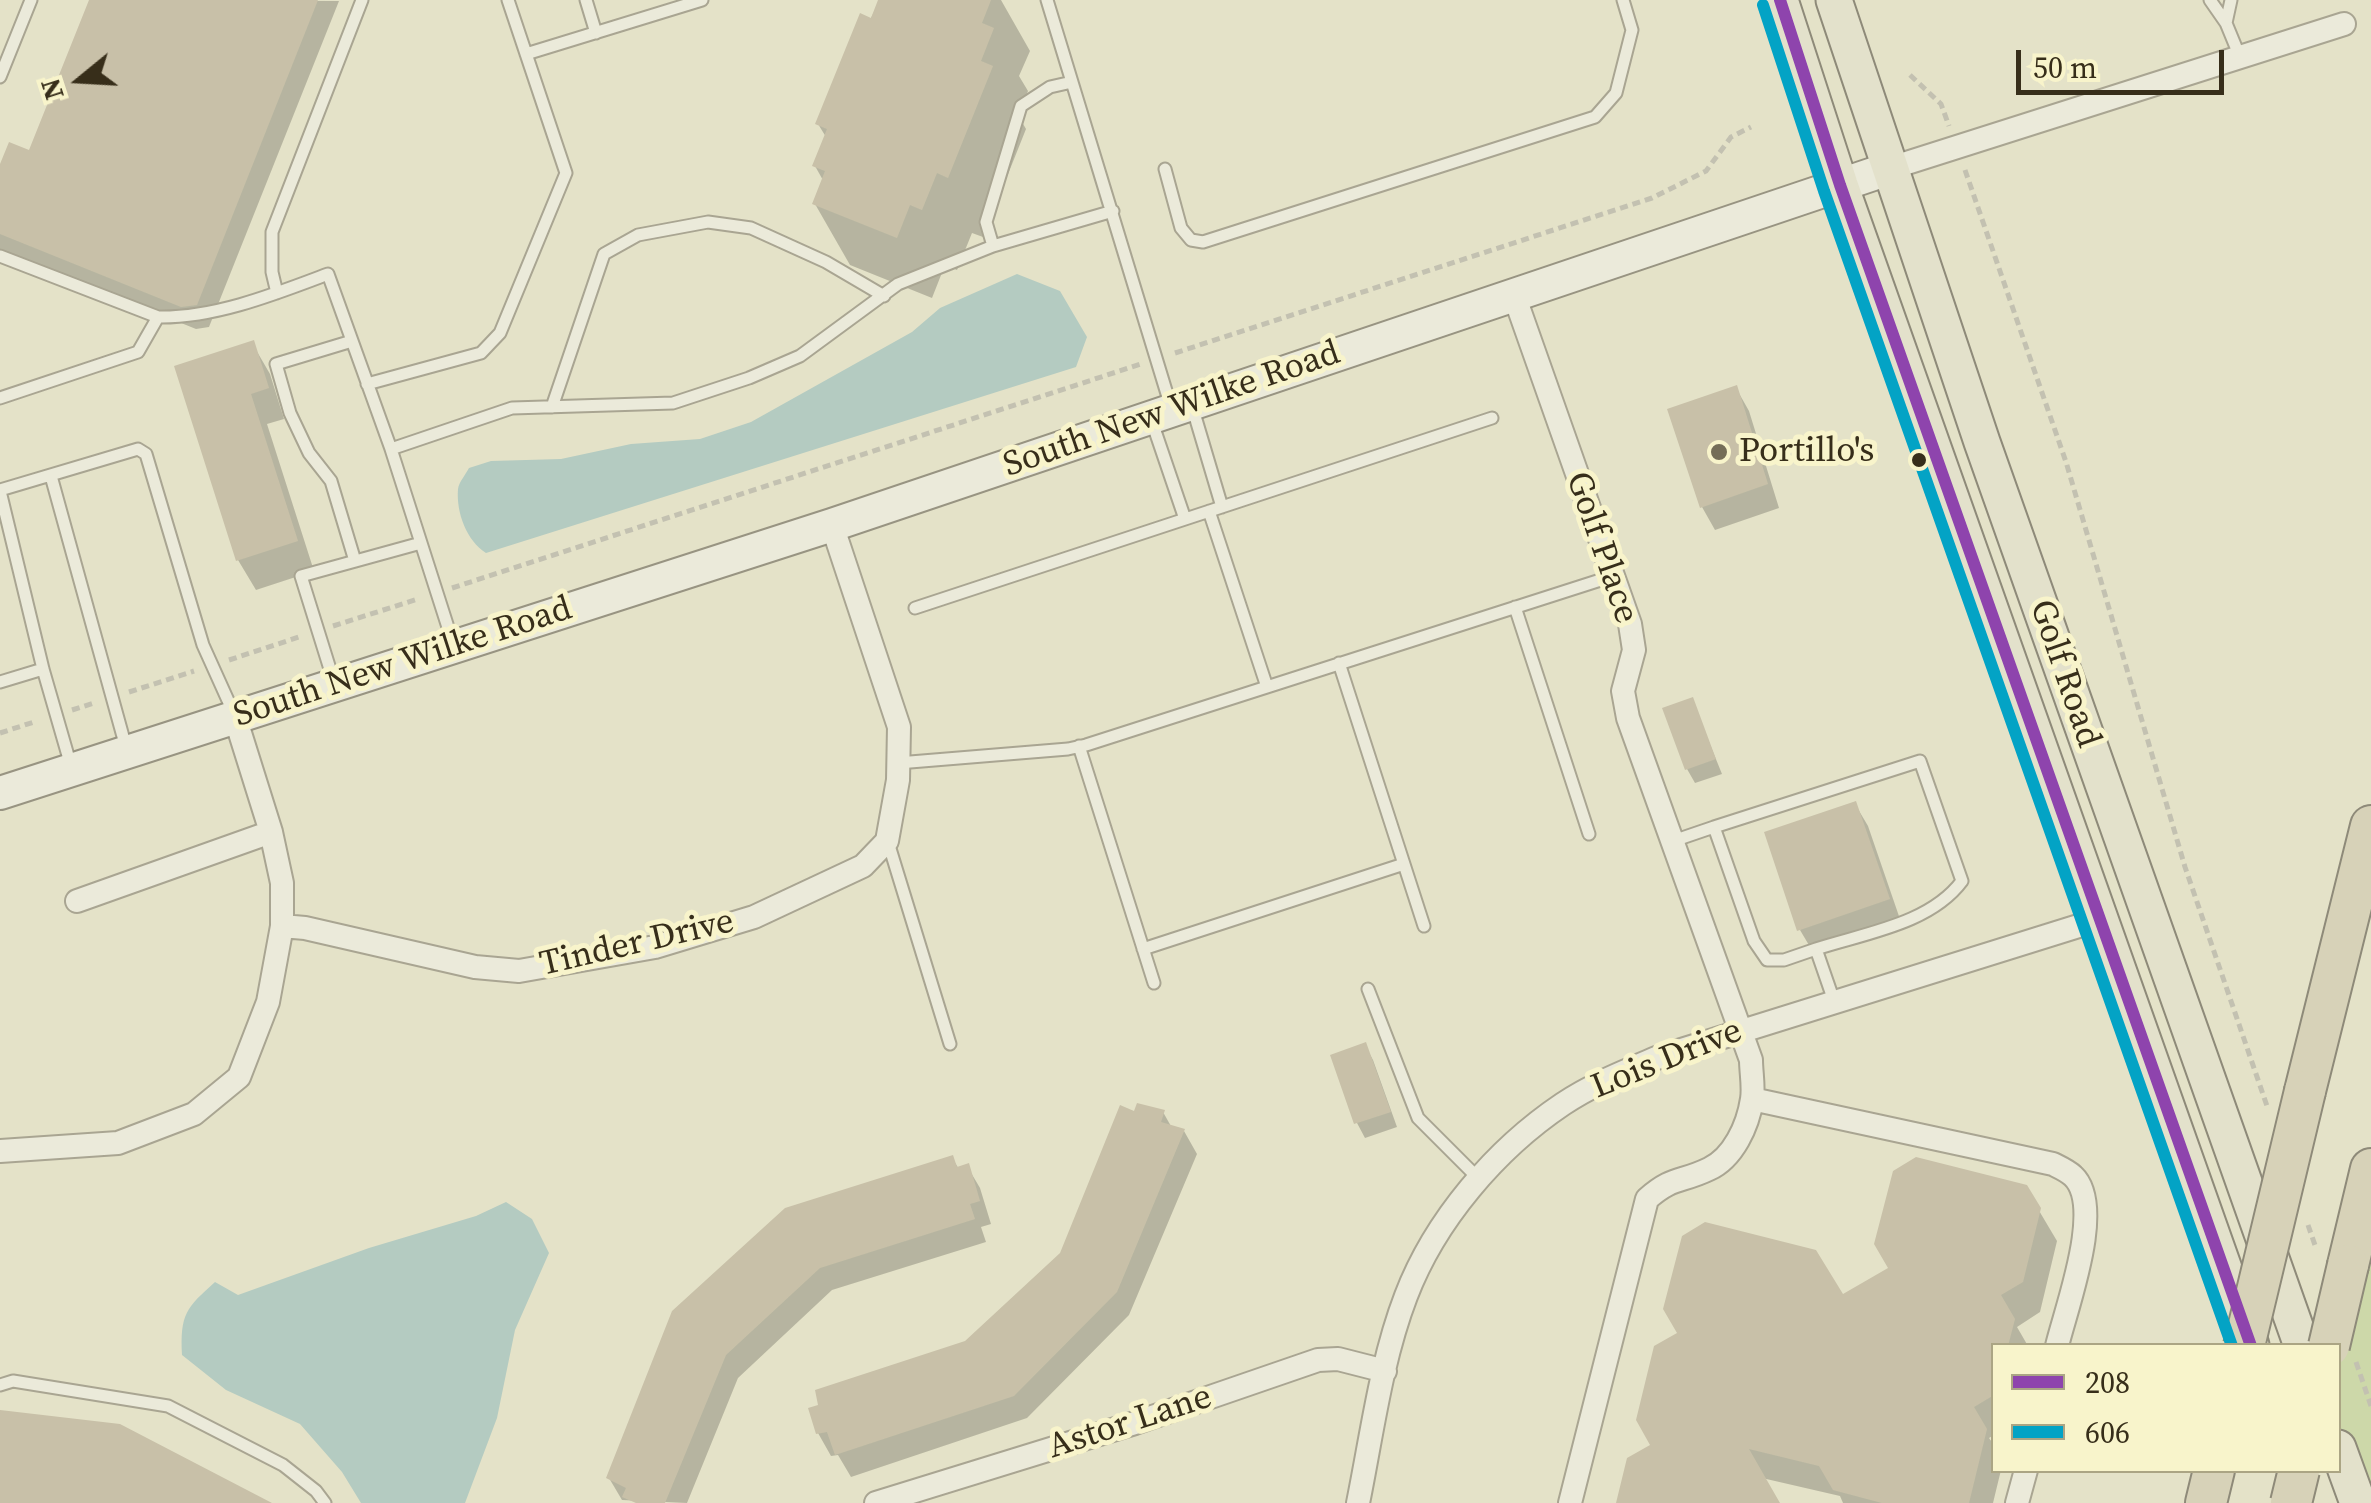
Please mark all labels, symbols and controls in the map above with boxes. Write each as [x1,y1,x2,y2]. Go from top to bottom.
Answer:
north arrow [30,30,130,130]
scale bar [2021,30,2228,92]
text: 50 m [2033,47,2097,88]
text: N [30,74,73,105]
street label: South New Wilke Road [998,333,1346,487]
place label: Portillo's [1739,431,1875,473]
marker: Portillo's [1708,441,1730,463]
unlabelled marker [1909,450,1929,470]
street label: Golf Place [1556,467,1646,629]
street label: South New Wilke Road [229,588,577,738]
street label: Golf Road [2019,595,2109,753]
street label: Tinder Drive [536,901,738,987]
street label: Lois Drive [1586,1011,1748,1109]
legend [1991,1343,2341,1473]
text: 208 [2085,1362,2130,1403]
street label: Astor Lane [1043,1377,1217,1469]
text: 606 [2085,1412,2130,1453]

